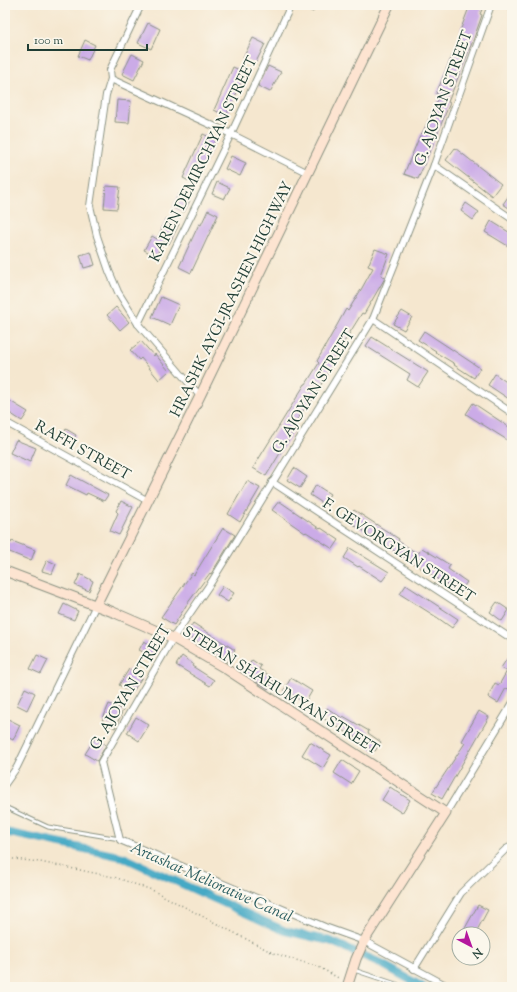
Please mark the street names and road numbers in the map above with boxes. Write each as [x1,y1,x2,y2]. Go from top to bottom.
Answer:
street label: G. AJOYAN STREET [410,27,479,169]
street label: KAREN DEMIRCHYAN STREET [145,53,264,266]
street label: HRASHK AYGI-JRASHEN HIGHWAY [166,178,299,421]
street label: G. AJOYAN STREET [268,325,361,458]
street label: RAFFI STREET [31,416,134,487]
street label: F. GEVORGYAN STREET [318,494,479,609]
street label: G. AJOYAN STREET [86,621,177,754]
street label: STEPAN SHAHUMYAN STREET [178,622,383,761]

